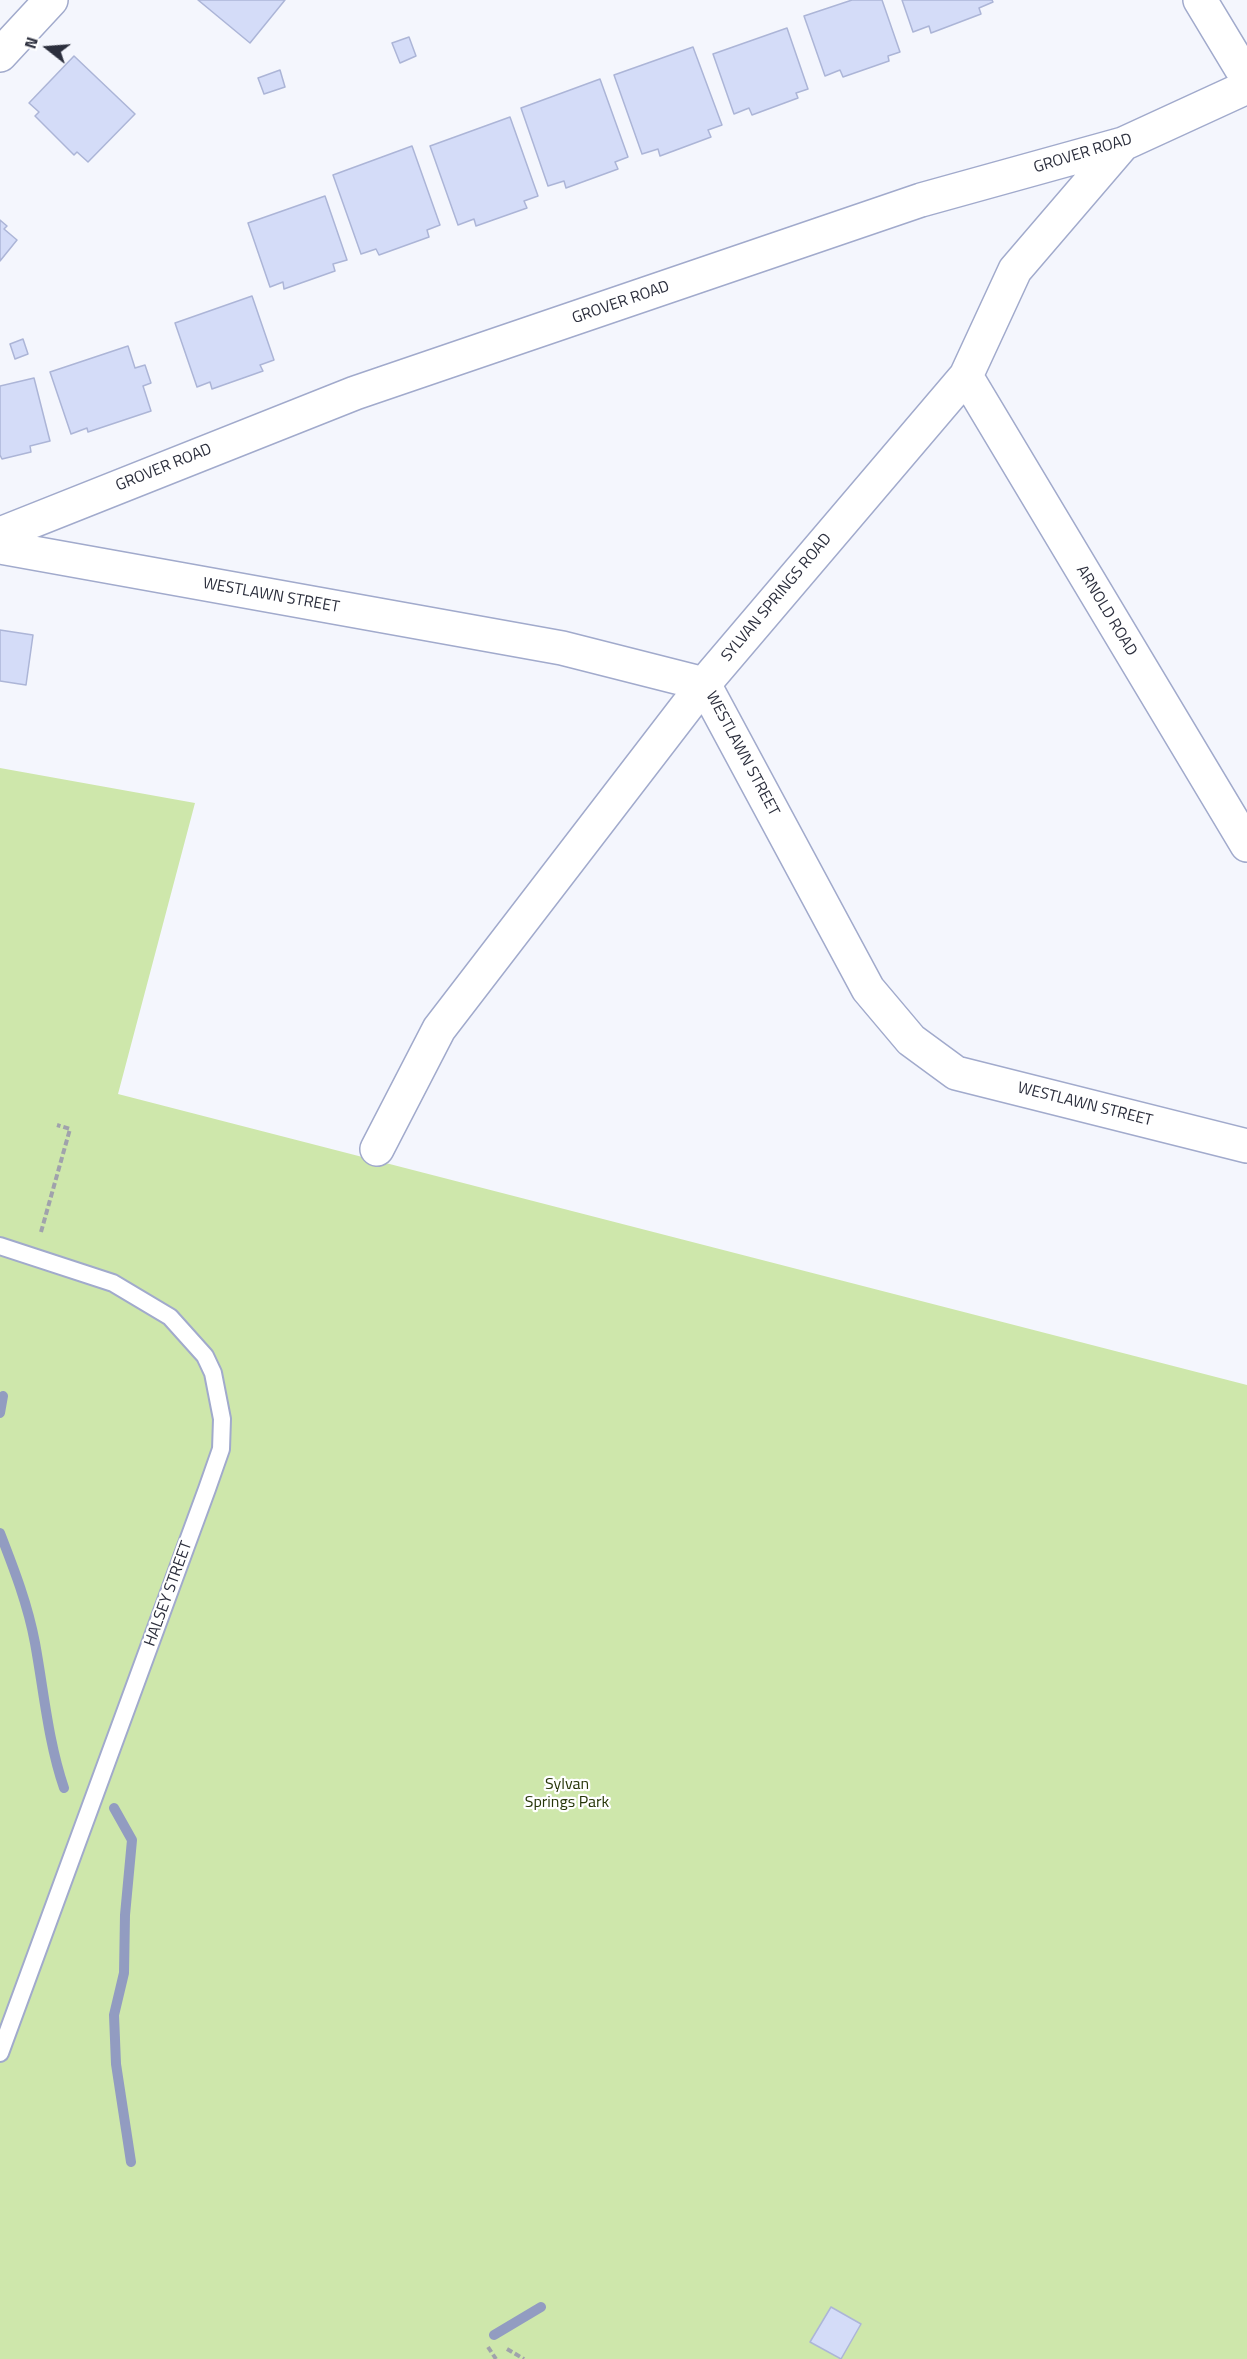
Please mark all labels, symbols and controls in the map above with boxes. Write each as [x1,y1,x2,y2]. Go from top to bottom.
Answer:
north arrow [18,18,78,78]
text: N [18,34,44,52]
street label: GROVER ROAD [1032,130,1134,178]
street label: GROVER ROAD [570,277,672,329]
street label: GROVER ROAD [113,440,215,496]
street label: SYLVAN SPRINGS ROAD [718,530,836,666]
street label: ARNOLD ROAD [1071,562,1141,660]
street label: WESTLAWN STREET [201,575,341,617]
street label: WESTLAWN STREET [701,688,783,820]
street label: WESTLAWN STREET [1015,1079,1155,1131]
street label: HALSEY STREET [141,1539,197,1649]
park label: Sylvan Springs Park [525,1775,609,1813]

